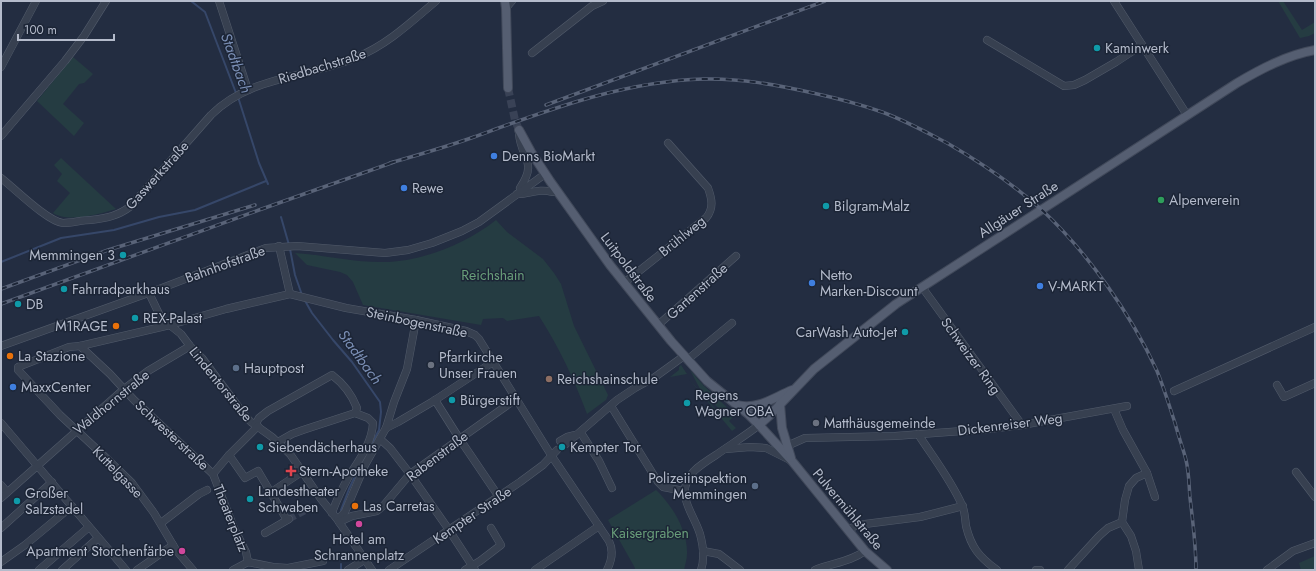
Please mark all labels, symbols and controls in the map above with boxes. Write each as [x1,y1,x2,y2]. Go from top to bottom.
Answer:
scale bar [18,16,114,42]
text: 100 m [24,21,57,39]
water label: Stadtbach [215,30,257,96]
place label: Kaminwerk [1105,38,1170,58]
street label: Riedbachstraße [276,43,368,89]
marker: Kaminwerk [1092,43,1102,53]
street label: Gaswerkstraße [121,136,193,214]
place label: Denns BioMarkt [502,146,595,166]
marker: Denns BioMarkt [489,151,499,161]
street label: Allgäuer Straße [974,176,1062,242]
place label: Rewe [412,178,443,198]
marker: Rewe [399,183,409,193]
place label: Alpenverein [1169,190,1240,210]
marker: Alpenverein [1156,195,1166,205]
place label: Bilgram-Malz [834,196,910,216]
marker: Bilgram-Malz [821,201,831,211]
street label: Brühlweg [654,211,710,261]
street label: Luitpoldstraße [596,228,662,306]
street label: Bahnhofstraße [182,240,268,288]
place label: Memmingen 3 [29,245,115,265]
marker: Memmingen 3 [118,250,128,260]
street label: Gartenstraße [662,258,732,324]
park label: Reichshain [461,265,525,285]
place label: Netto Marken-Discount [820,265,918,301]
place label: V-MARKT [1048,276,1104,296]
marker: Netto Marken-Discount [807,278,817,288]
place label: Fahrradparkhaus [72,279,170,299]
marker: V-MARKT [1035,281,1045,291]
marker: Fahrradparkhaus [59,284,69,294]
place label: DB [26,294,44,314]
marker: DB [13,299,23,309]
street label: Steinbogenstraße [365,302,469,342]
place label: REX-Palast [143,308,203,328]
marker: REX-Palast [130,313,140,323]
street label: Schweizer Ring [936,313,1006,399]
place label: M1RAGE [55,316,108,336]
marker: M1RAGE [111,321,121,331]
place label: CarWash Auto-Jet [796,322,898,342]
water label: Stadtbach [333,325,387,389]
marker: CarWash Auto-Jet [900,327,910,337]
street label: Lindentorstraße [185,342,257,426]
place label: La Stazione [18,346,85,366]
place label: Pfarrkirche Unser Frauen [439,347,517,383]
marker: La Stazione [5,351,15,361]
place label: Hauptpost [244,358,305,378]
marker: Pfarrkirche Unser Frauen [426,360,436,370]
marker: Hauptpost [231,363,241,373]
street label: Waldhornstraße [68,365,154,439]
place label: Reichshainschule [557,369,658,389]
marker: Reichshainschule [544,374,554,384]
place label: MaxxCenter [21,377,91,397]
marker: MaxxCenter [8,382,18,392]
place label: Regens Wagner OBA [695,385,774,421]
place label: Bürgerstift [460,390,520,410]
street label: Schwesterstraße [130,395,214,475]
marker: Bürgerstift [447,395,457,405]
marker: Regens Wagner OBA [682,398,692,408]
street label: Dickenreiser Weg [956,408,1064,440]
place label: Matthäusgemeinde [824,413,935,433]
marker: Matthäusgemeinde [811,418,821,428]
street label: Rabenstraße [402,426,472,486]
place label: Siebendächerhaus [268,437,377,457]
place label: Kempter Tor [570,437,641,457]
street label: Kuttelgasse [88,442,148,502]
marker: Siebendächerhaus [255,442,265,452]
marker: Kempter Tor [557,442,567,452]
place label: Stern-Apotheke [299,461,388,481]
street label: Pulvermühlstraße [808,464,888,554]
marker: Stern-Apotheke [286,466,296,476]
place label: Polizeiinspektion Memmingen [648,468,747,504]
street label: Theaterplatz [208,481,254,555]
place label: Landestheater Schwaben [258,481,339,517]
street label: Kempter Straße [429,481,515,549]
marker: Polizeiinspektion Memmingen [750,481,760,491]
place label: Großer Salzstadel [25,483,83,519]
marker: Landestheater Schwaben [245,494,255,504]
marker: Großer Salzstadel [12,496,22,506]
place label: Las Carretas [363,496,435,516]
marker: Las Carretas [350,501,360,511]
marker: Hotel am Schrannenplatz [354,519,364,529]
park label: Kaisergraben [611,523,689,543]
place label: Hotel am Schrannenplatz [314,529,405,565]
place label: Apartment Storchenfärbe [26,541,174,561]
marker: Apartment Storchenfärbe [177,546,187,556]

